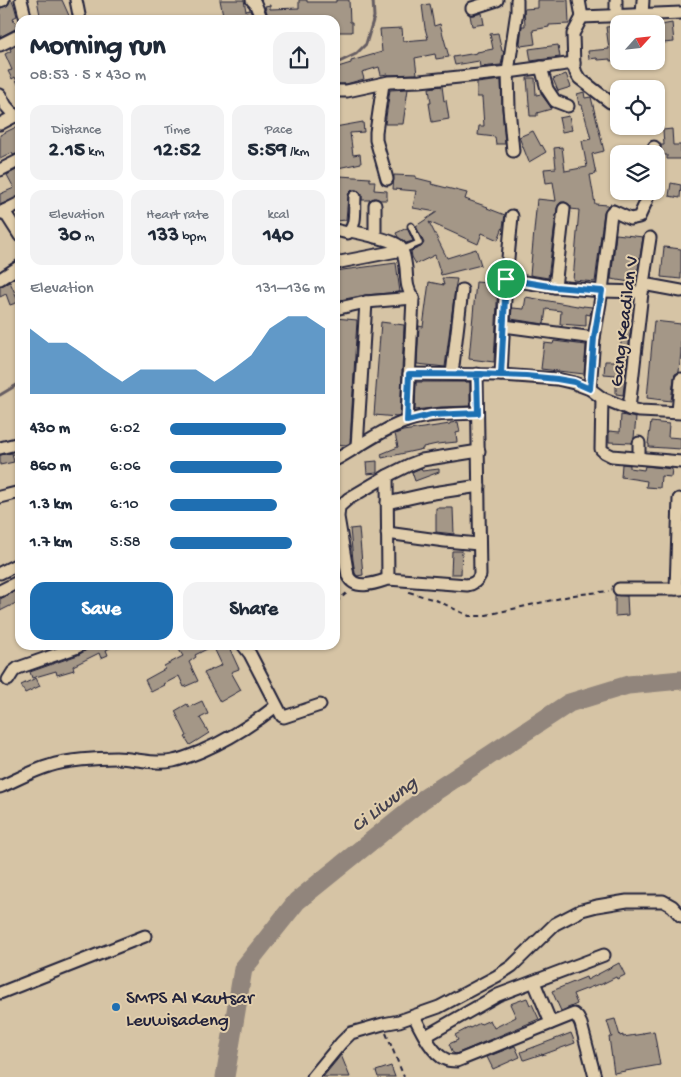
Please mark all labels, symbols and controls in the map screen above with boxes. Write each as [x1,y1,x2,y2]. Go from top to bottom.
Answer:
north arrow [610,15,665,70]
map controls [610,15,665,200]
text: Morning run [30,31,165,64]
button: share [273,32,325,84]
text: 08:53 · 5 × 430 m [30,67,146,86]
button: locate [610,80,665,135]
text: Distance [52,122,101,139]
text: Time [165,122,190,139]
text: Pace [265,122,292,139]
text: 2.15 [49,139,85,164]
text: 12:52 [154,139,201,164]
text: 5:59 [247,139,287,164]
text: km [85,144,104,161]
text: /km [287,144,310,161]
button: layers [610,145,665,200]
text: Elevation [49,207,104,224]
text: Heart rate [146,207,209,224]
text: kcal [268,207,289,224]
text: 30 [58,224,81,249]
text: 133 [149,224,179,249]
text: 140 [263,224,294,249]
text: m [81,229,95,246]
text: bpm [179,229,206,246]
street label: Gang Keadilan V [606,255,645,388]
pin [485,258,527,300]
icon: arrive [492,265,520,293]
text: Elevation [30,280,94,299]
text: 131–136 m [256,280,325,299]
text: 430 m [30,420,70,439]
text: 6:02 [110,420,140,439]
text: 860 m [30,458,71,477]
text: 6:06 [110,458,140,477]
text: 1.3 km [30,496,72,515]
text: 6:10 [110,496,139,515]
text: 1.7 km [30,534,72,553]
text: 5:58 [110,534,141,553]
button: Save [30,582,173,640]
button: Share [183,582,325,640]
water label: Ci Liwung [348,772,424,839]
place label: SMPS Al Kautsar Leuwisadeng [126,988,256,1033]
marker: SMPS Al Kautsar Leuwisadeng [110,1001,122,1013]

